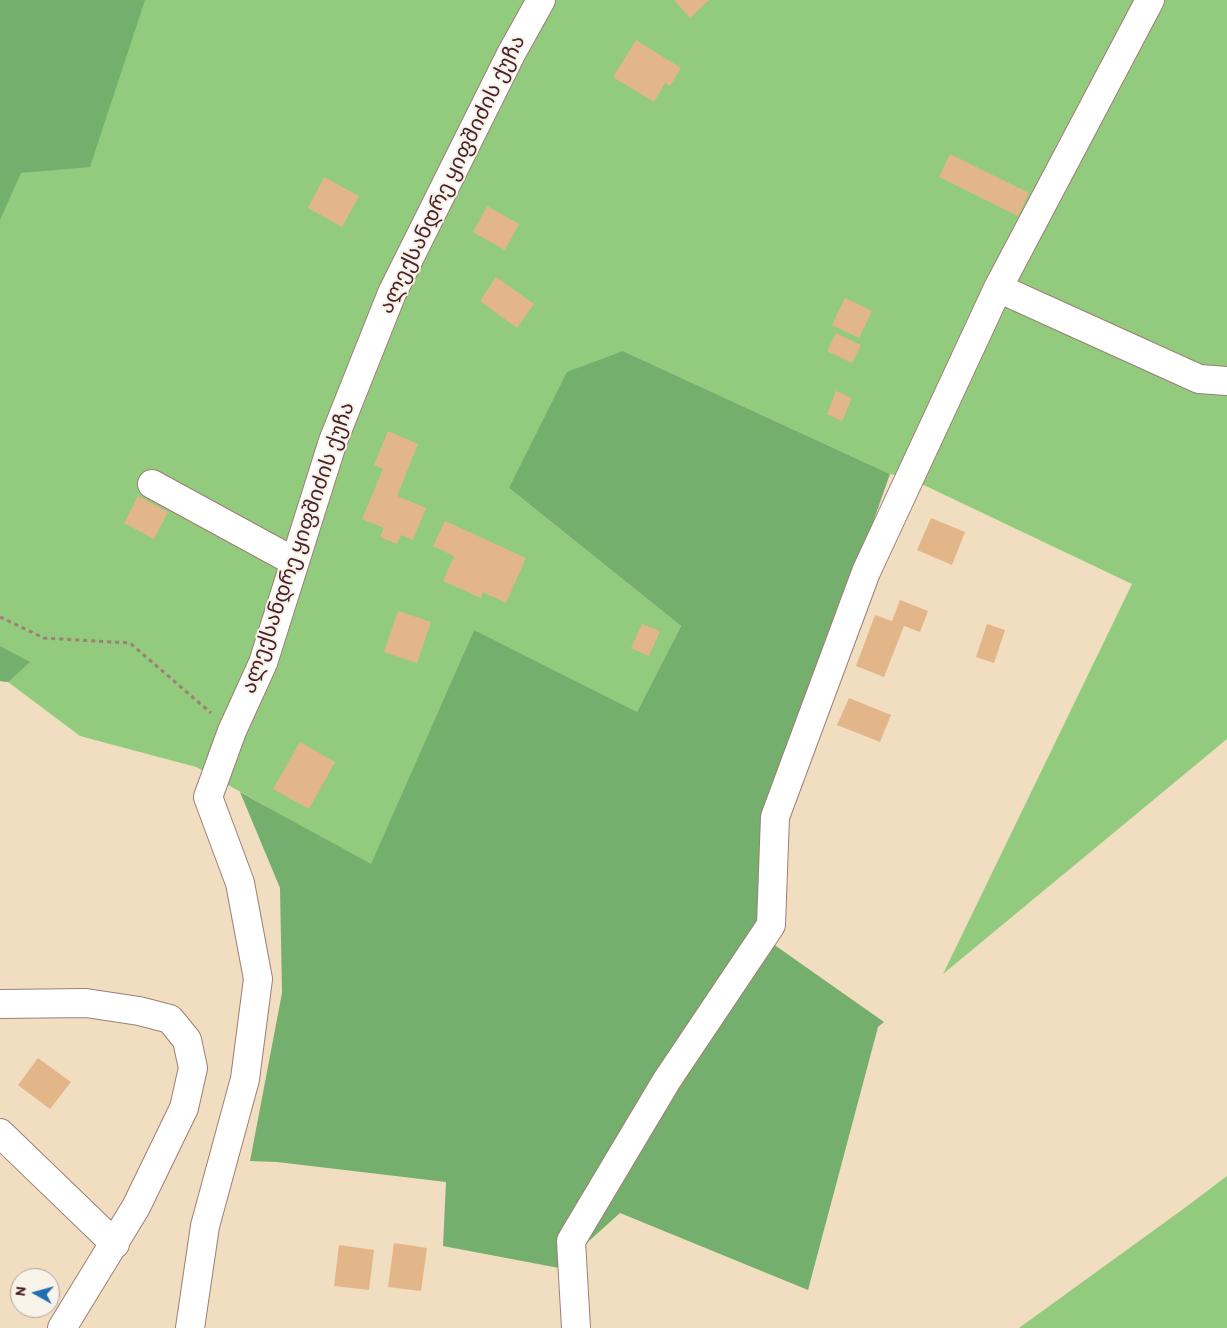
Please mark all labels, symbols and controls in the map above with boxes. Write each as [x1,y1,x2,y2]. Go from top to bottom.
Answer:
street label: ალექსანდრე ყიფშიძის ქუჩა [374,32,532,318]
street label: ალექსანდრე ყიფშიძის ქუჩა [237,399,361,697]
north arrow [10,1268,60,1318]
text: N [12,1286,30,1297]

